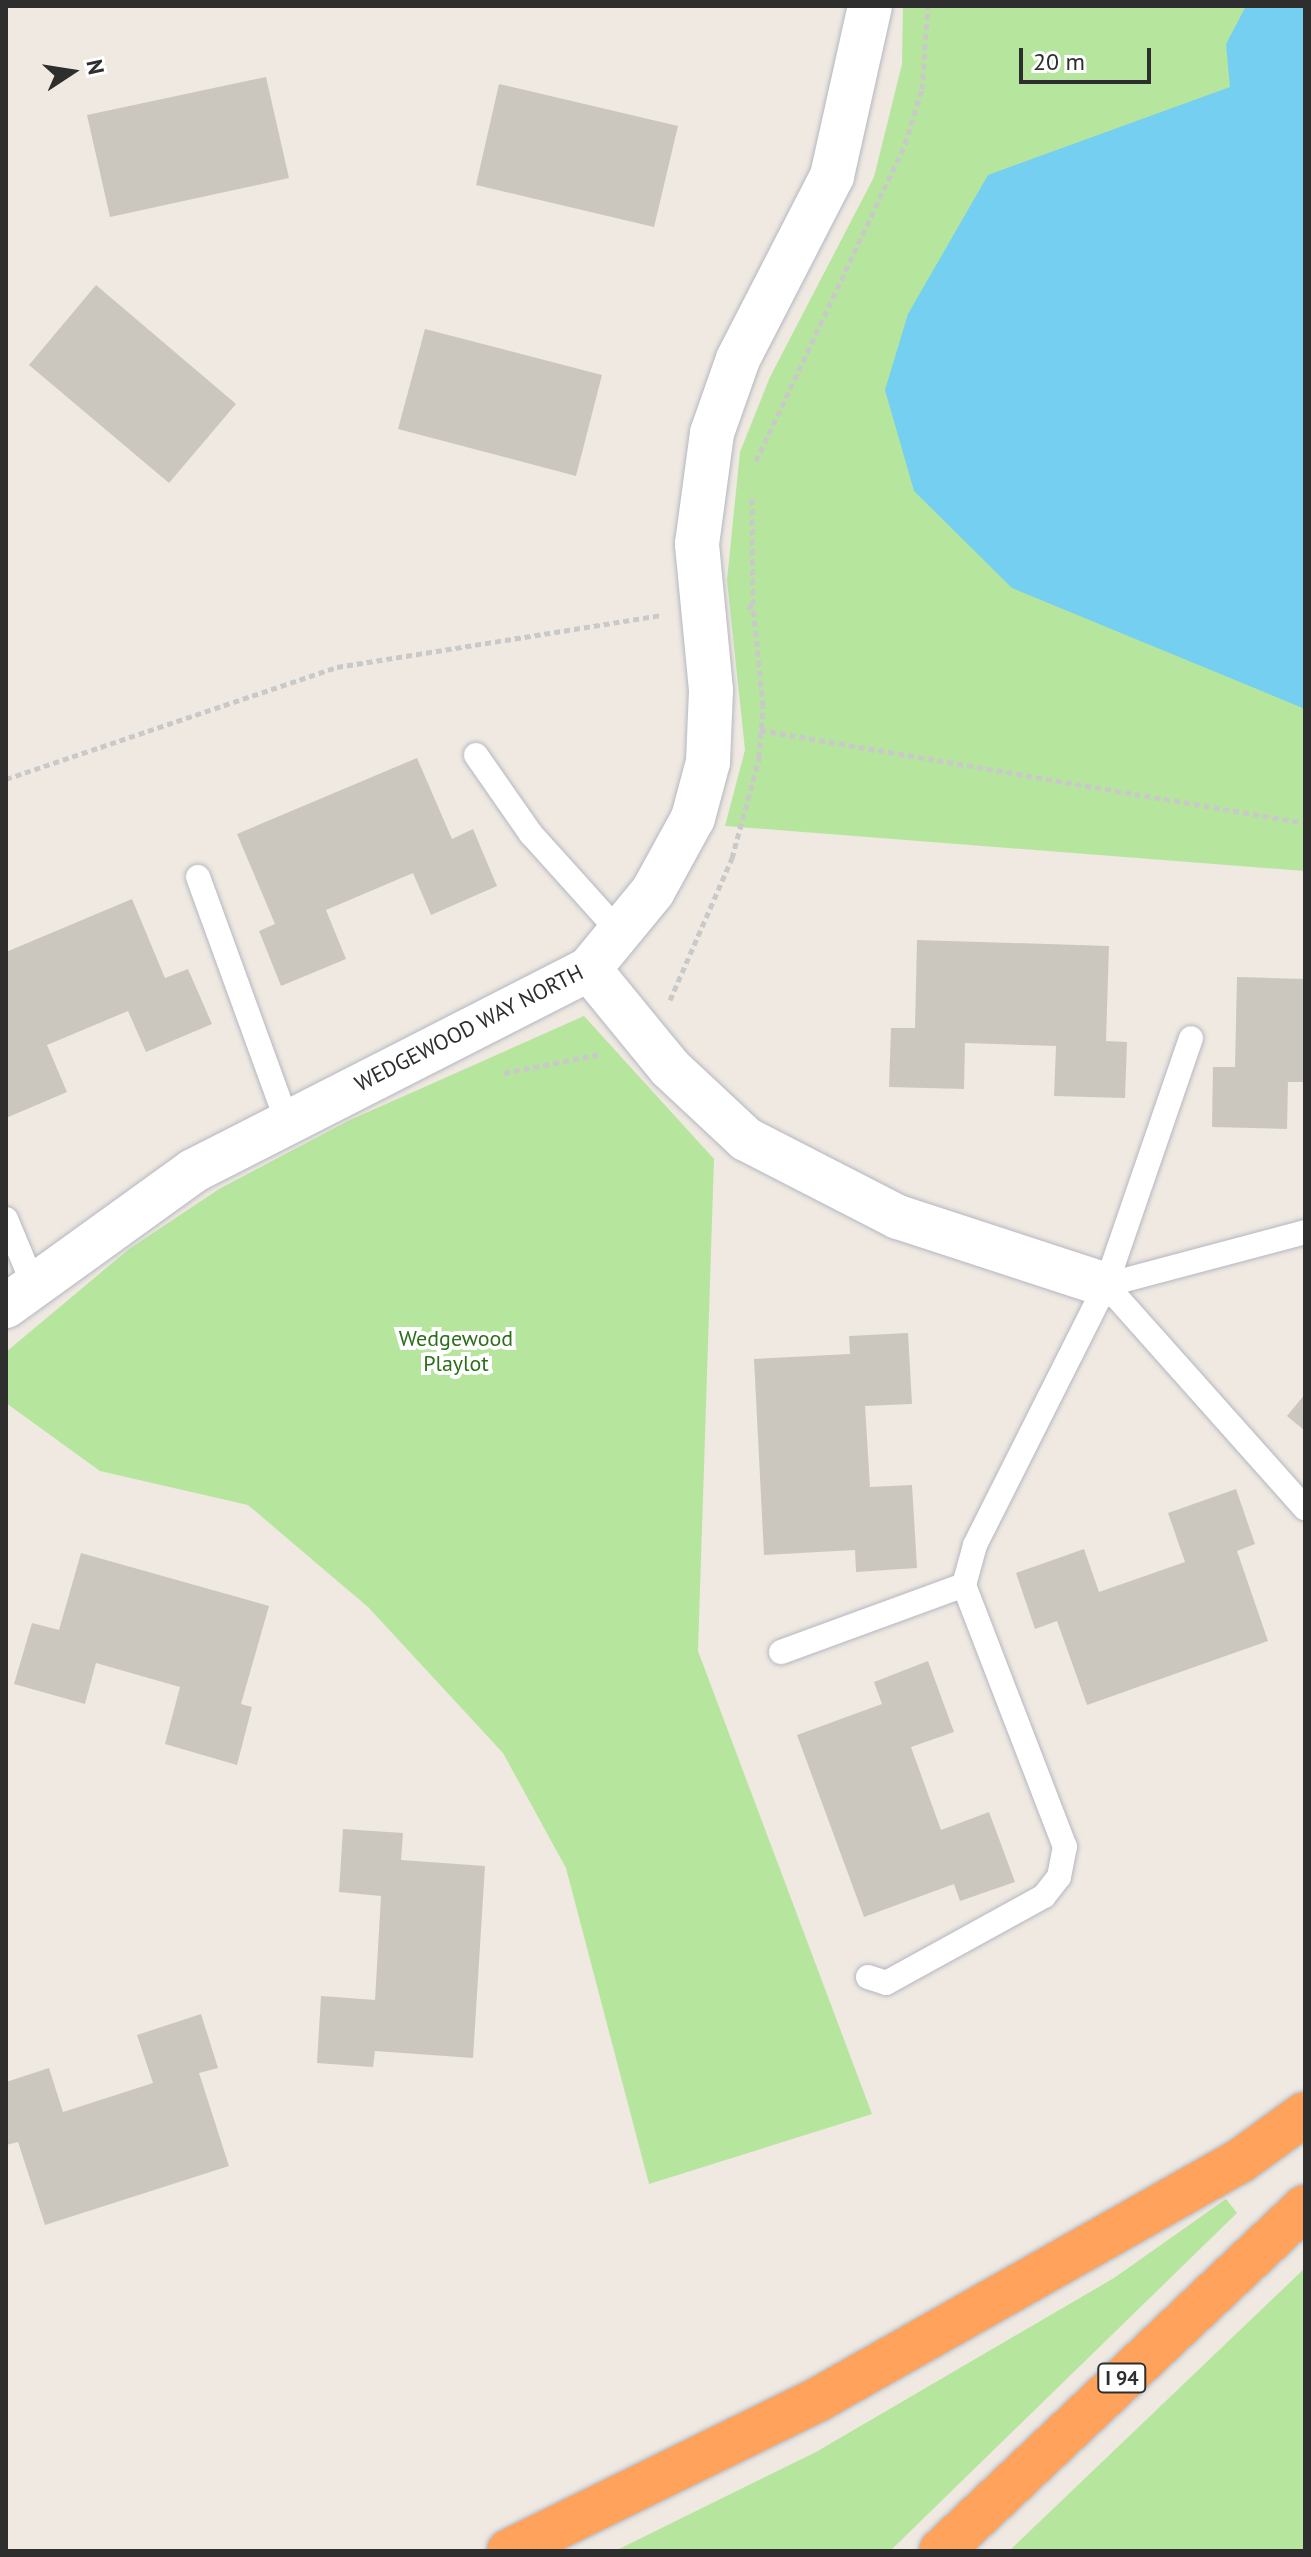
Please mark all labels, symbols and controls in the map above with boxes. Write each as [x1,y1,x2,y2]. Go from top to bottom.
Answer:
north arrow [32,32,112,112]
scale bar [1023,32,1155,82]
text: 20 m [1033,46,1085,77]
text: N [80,57,111,77]
street label: WEDGEWOOD WAY NORTH [350,959,588,1097]
park label: Wedgewood Playlot [399,1325,513,1376]
road number: I 94 [1096,2362,1148,2394]

